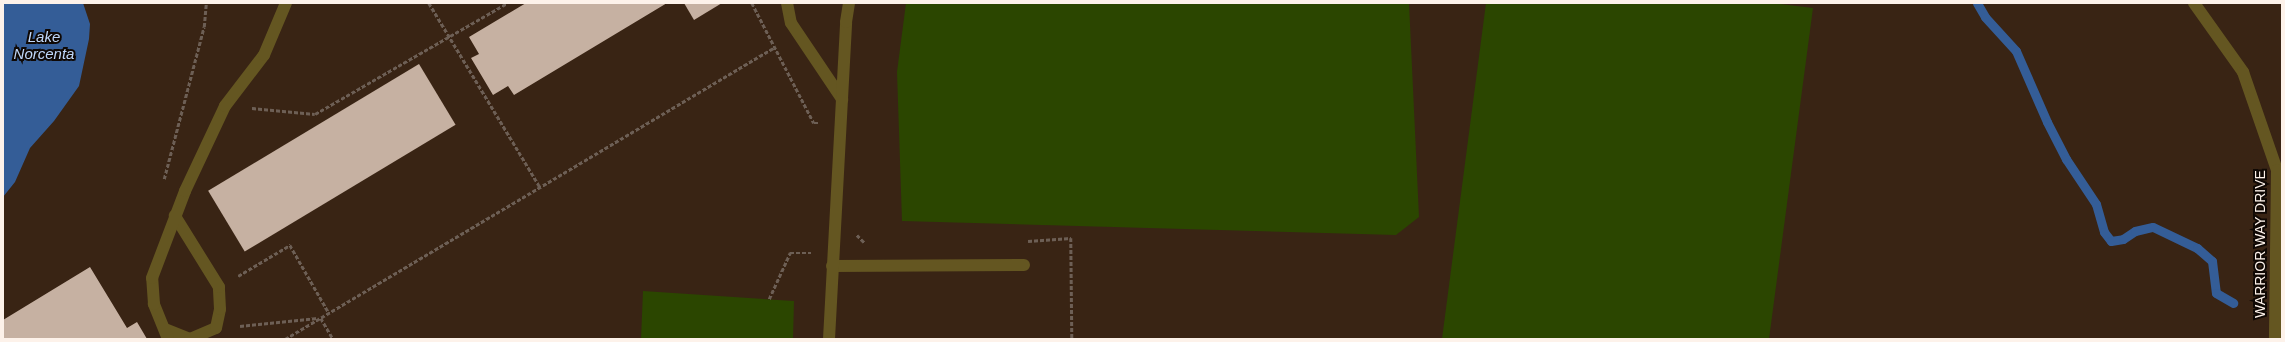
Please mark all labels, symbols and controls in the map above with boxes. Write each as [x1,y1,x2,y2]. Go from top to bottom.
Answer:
water label: Lake Norcenta [14,27,74,62]
street label: WARRIOR WAY DRIVE [2252,170,2268,318]

